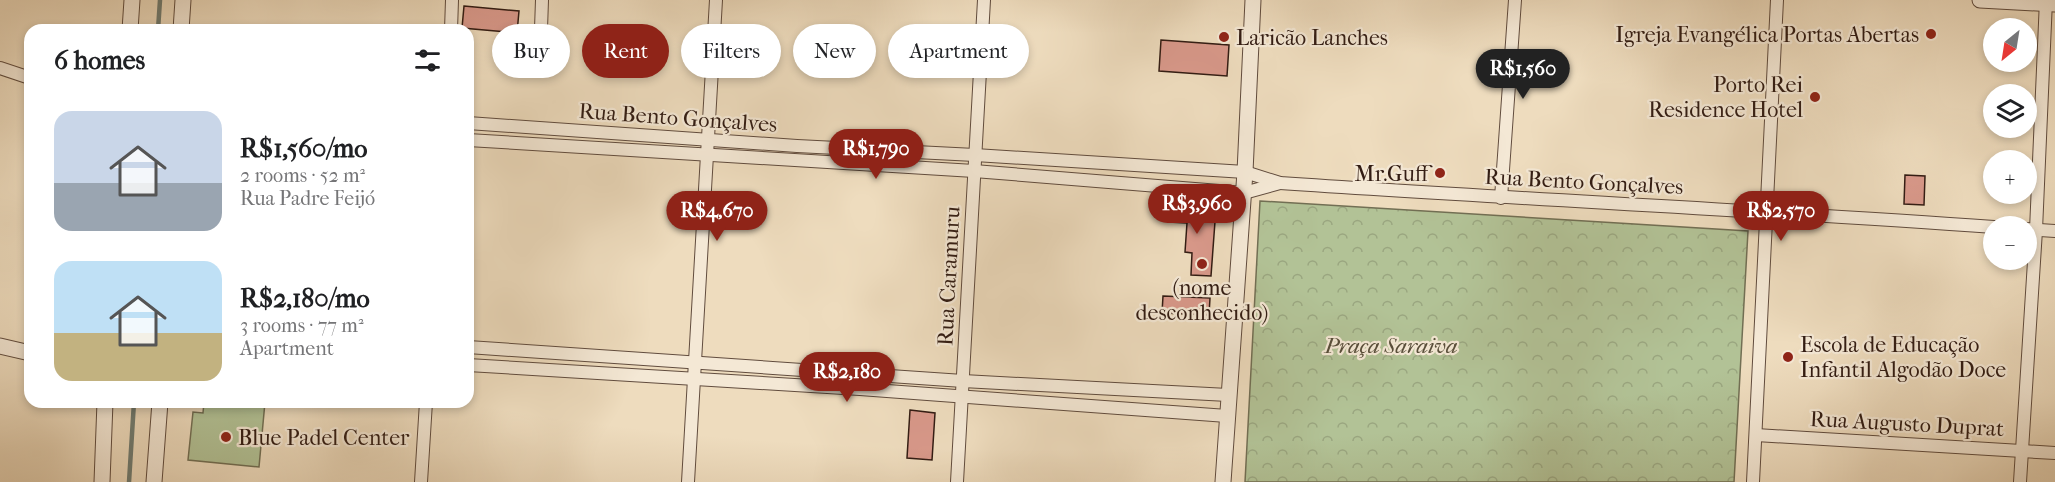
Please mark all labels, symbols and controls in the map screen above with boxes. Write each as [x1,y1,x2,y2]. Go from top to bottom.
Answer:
north arrow [1983,18,2037,72]
map controls [1983,18,2037,270]
place label: Igreja Evangélica Portas Abertas [1615,22,1919,48]
chip: Buy [492,24,570,78]
chip: Rent [582,24,669,78]
chip: Filters [681,24,781,78]
chip: New [793,24,876,78]
chip: Apartment [888,24,1029,78]
place label: Laricão Lanches [1236,25,1388,51]
marker: Igreja Evangélica Portas Abertas [1924,27,1938,41]
marker: Laricão Lanches [1217,30,1231,44]
icon: filters [411,44,444,77]
text: 6 homes [54,45,145,76]
pin: R$1,560 [1468,49,1578,100]
text: R$1,560 [1490,57,1556,80]
place label: Porto Rei Residence Hotel [1648,72,1803,123]
button: layers [1983,84,2037,138]
marker: Porto Rei Residence Hotel [1808,90,1822,104]
street label: Rua Bento Gonçalves [578,98,778,138]
pin: R$1,790 [821,129,931,180]
text: R$1,560/mo [240,133,367,164]
icon: home [102,135,174,207]
text: R$1,790 [843,137,909,160]
button: + [1983,150,2037,204]
place label: Mr.Guff [1355,161,1433,187]
text: 2 rooms · 52 m² [240,164,365,187]
street label: Rua Bento Gonçalves [1484,164,1684,200]
marker: Mr.Guff [1433,166,1447,180]
pin: R$3,960 [1142,184,1252,235]
text: Rua Padre Feijó [240,187,375,210]
pin: R$4,670 [662,191,772,242]
pin: R$2,570 [1726,191,1836,242]
text: R$3,960 [1162,192,1232,215]
text: R$4,670 [680,199,754,222]
text: R$2,570 [1747,199,1815,222]
street label: Rua Caramuru [932,205,966,347]
button: − [1983,216,2037,270]
marker: (nome desconhecido) [1195,257,1209,271]
place label: (nome desconhecido) [1136,275,1268,326]
text: R$2,180/mo [240,283,370,314]
icon: home [102,285,174,357]
text: 3 rooms · 77 m² [240,314,364,337]
place label: Escola de Educação Infantil Algodão Doce [1800,332,2006,383]
park label: Praça Saraiva [1323,333,1458,359]
text: Apartment [240,337,334,360]
marker: Escola de Educação Infantil Algodão Doce [1781,350,1795,364]
pin: R$2,180 [792,352,902,403]
text: R$2,180 [813,360,881,383]
street label: Rua Augusto Duprat [1809,406,2005,442]
place label: Blue Padel Center [238,425,410,451]
marker: Blue Padel Center [219,430,233,444]

